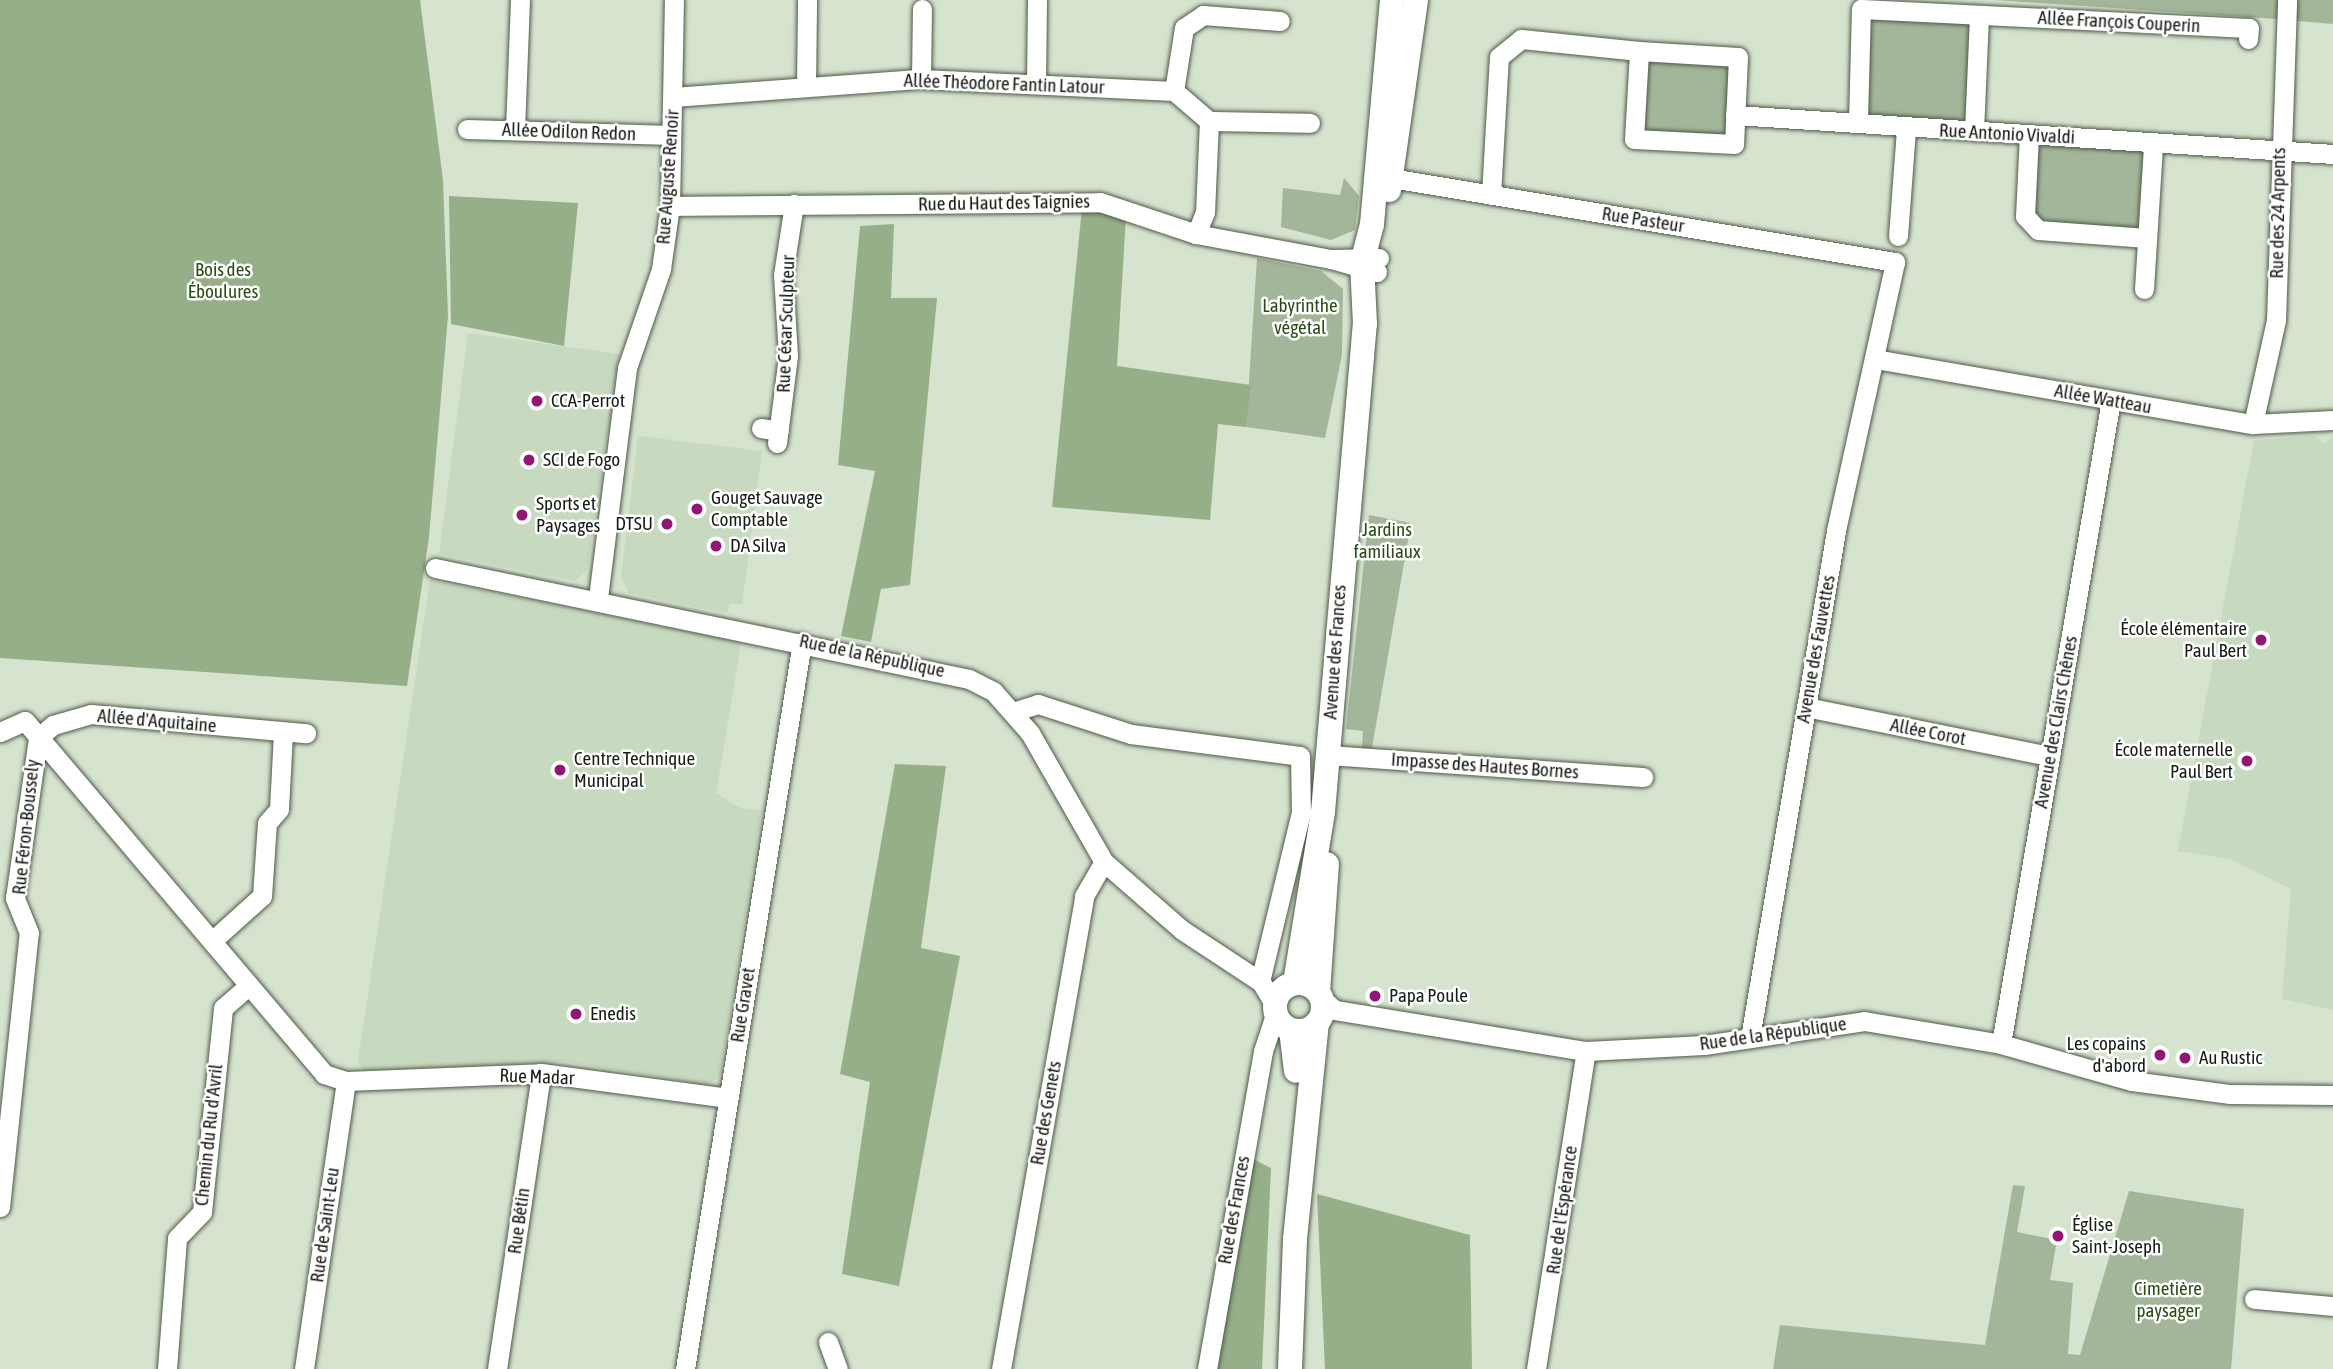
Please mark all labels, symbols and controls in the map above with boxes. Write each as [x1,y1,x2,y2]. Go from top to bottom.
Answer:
street label: Allée François Couperin [2037,6,2201,38]
street label: Allée Théodore Fantin Latour [903,69,1105,99]
street label: Rue Auguste Renoir [652,109,684,245]
street label: Allée Odilon Redon [502,118,636,146]
street label: Rue Antonio Vivaldi [1938,119,2076,149]
street label: Rue des 24 Arpents [2265,147,2291,279]
street label: Rue du Haut des Taignies [918,190,1090,216]
street label: Rue Pasteur [1600,202,1686,238]
street label: Rue César Sculpteur [772,255,800,393]
park label: Bois des Éboulures [188,259,258,303]
park label: Labyrinthe végétal [1262,295,1338,339]
street label: Allée Watteau [2053,379,2153,419]
place label: CCA-Perrot [551,390,625,412]
marker: CCA-Perrot [529,393,545,409]
place label: SCI de Fogo [543,449,620,471]
marker: SCI de Fogo [521,452,537,468]
place label: Gouget Sauvage Comptable [711,487,823,531]
place label: Sports et Paysages [536,493,600,537]
marker: Gouget Sauvage Comptable [689,501,705,517]
marker: Sports et Paysages [514,507,530,523]
place label: DTSU [615,513,653,535]
marker: DTSU [659,516,675,532]
park label: Jardins familiaux [1353,519,1421,563]
place label: DA Silva [730,535,786,557]
marker: DA Silva [708,538,724,554]
street label: Avenue des Fauvettes [1792,573,1840,725]
street label: Avenue des Frances [1319,584,1351,720]
place label: École élémentaire Paul Bert [2120,618,2247,662]
street label: Rue de la République [797,629,947,683]
marker: École élémentaire Paul Bert [2253,632,2269,648]
street label: Avenue des Clairs Chênes [2030,634,2082,810]
street label: Allée d'Aquitaine [97,704,217,738]
street label: Allée Corot [1888,714,1968,750]
place label: École maternelle Paul Bert [2114,739,2233,783]
place label: Centre Technique Municipal [574,748,695,792]
street label: Impasse des Hautes Bornes [1390,748,1580,784]
marker: École maternelle Paul Bert [2239,753,2255,769]
street label: Rue Féron-Boussely [8,758,44,896]
marker: Centre Technique Municipal [552,762,568,778]
street label: Rue Gravet [726,966,760,1044]
place label: Papa Poule [1389,985,1468,1007]
marker: Papa Poule [1367,988,1383,1004]
place label: Enedis [590,1003,636,1025]
marker: Enedis [568,1006,584,1022]
street label: Rue de la République [1698,1012,1848,1056]
place label: Les copains d'abord [2067,1033,2146,1077]
marker: Les copains d'abord [2152,1047,2168,1063]
place label: Au Rustic [2199,1047,2262,1069]
marker: Au Rustic [2177,1050,2193,1066]
street label: Rue des Genets [1026,1059,1066,1167]
street label: Chemin du Ru d'Avril [190,1063,228,1207]
street label: Rue Madar [499,1064,575,1090]
street label: Rue de l'Espérance [1542,1144,1582,1276]
street label: Rue des Frances [1213,1154,1255,1266]
street label: Rue de Saint-Leu [306,1166,344,1284]
street label: Rue Bétin [503,1186,535,1256]
place label: Église Saint-Joseph [2072,1214,2161,1258]
marker: Église Saint-Joseph [2050,1228,2066,1244]
park label: Cimetière paysager [2134,1278,2202,1322]

